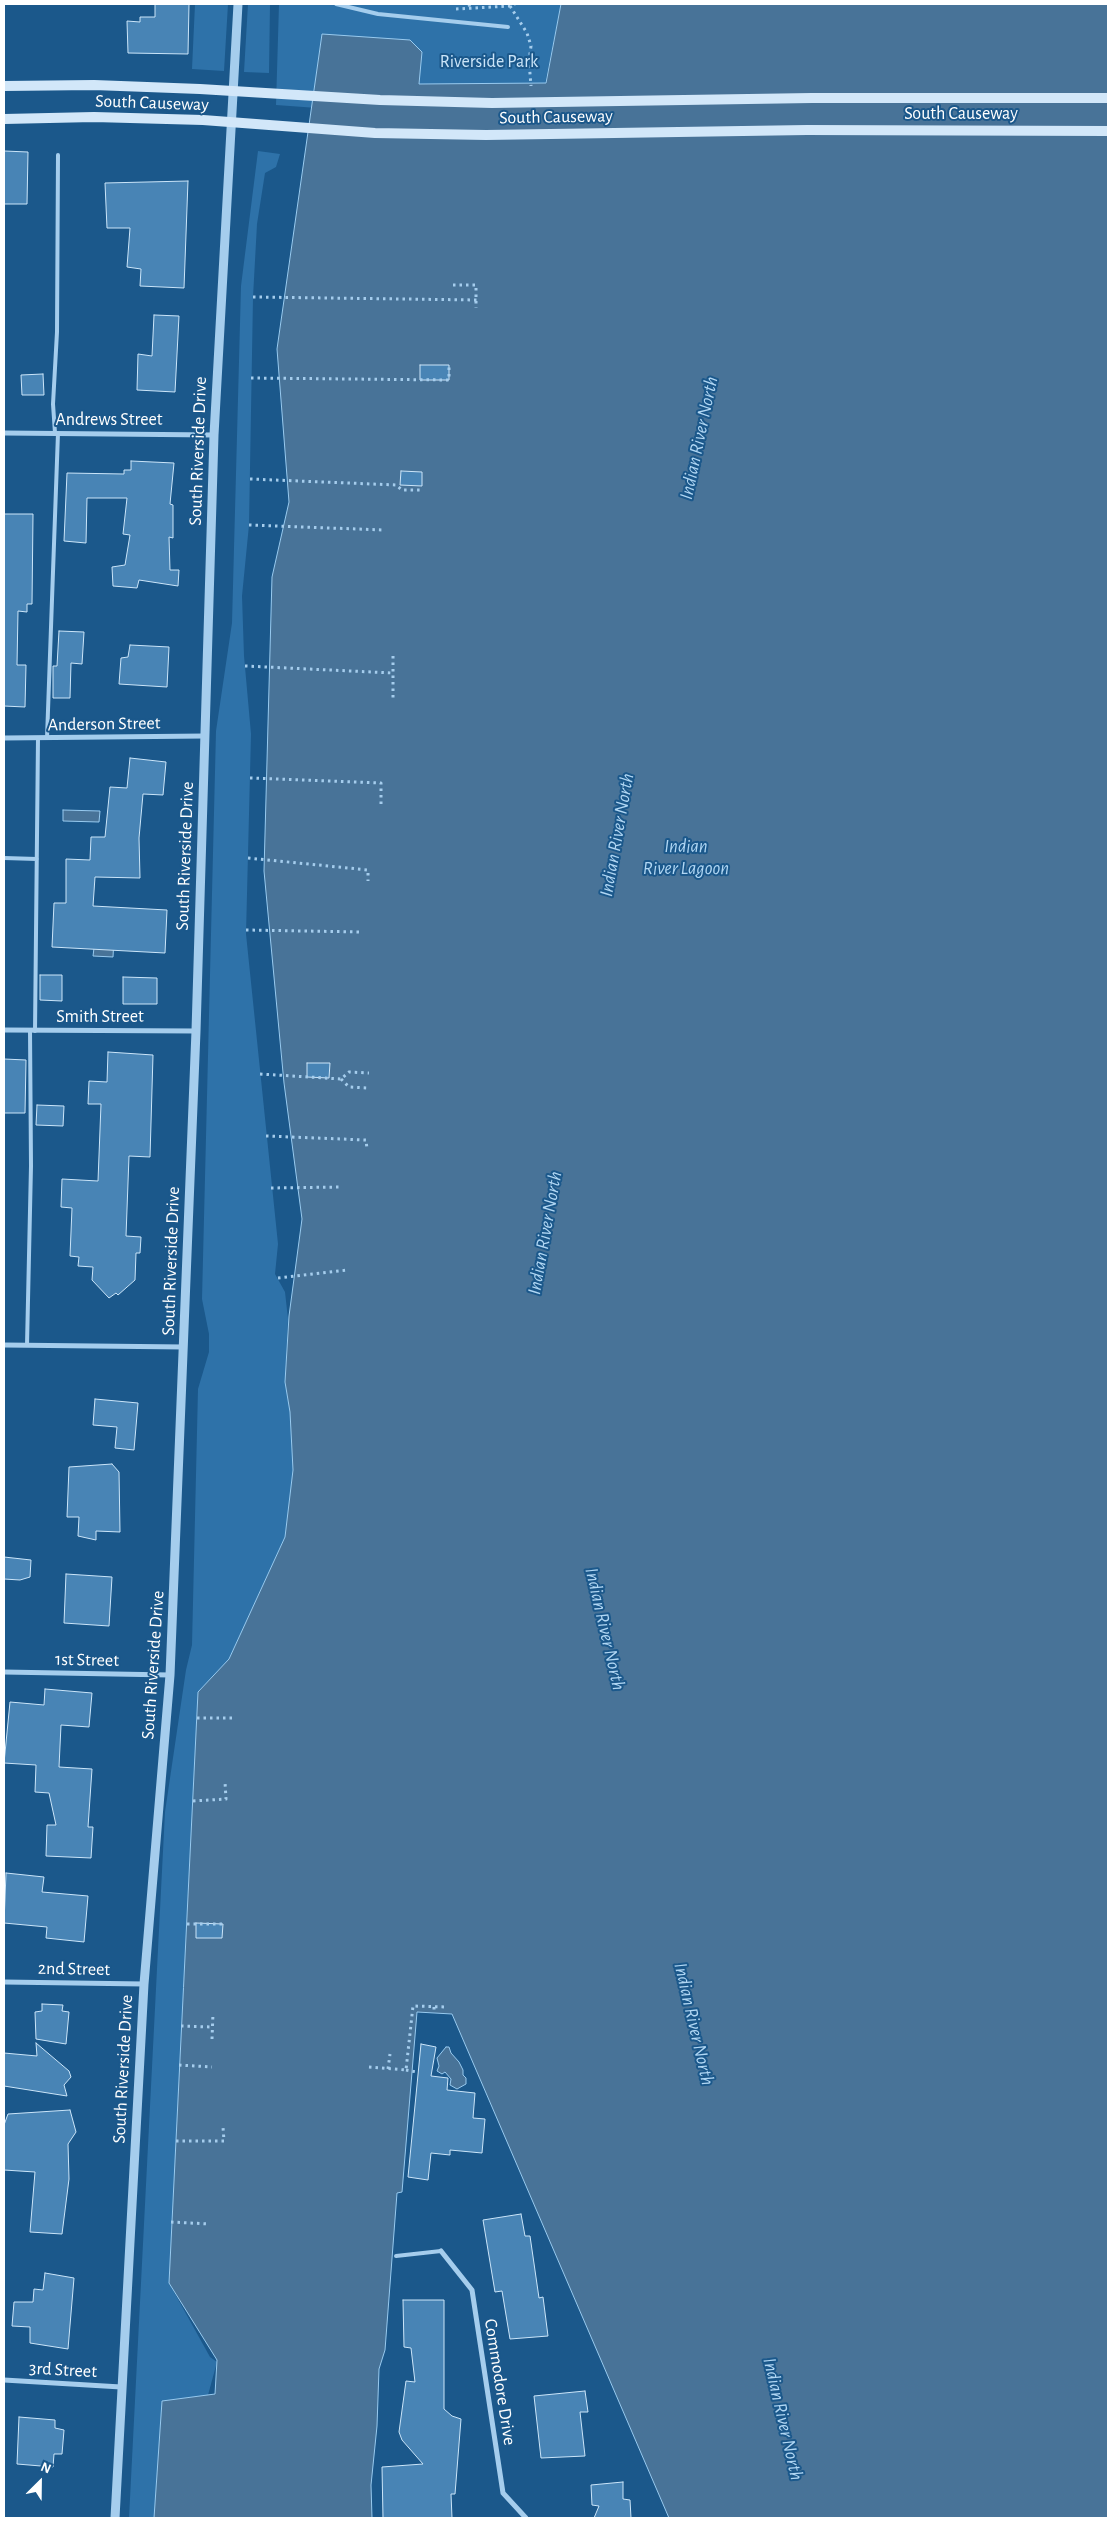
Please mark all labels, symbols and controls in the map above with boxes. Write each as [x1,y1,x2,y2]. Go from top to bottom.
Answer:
park label: Riverside Park [440,51,538,73]
street label: South Causeway [95,90,209,116]
street label: South Causeway [904,103,1018,125]
street label: South Causeway [499,105,613,129]
water label: Indian River North [675,374,723,502]
street label: South Riverside Drive [185,376,211,526]
street label: Andrews Street [55,409,163,431]
street label: Anderson Street [47,712,161,736]
water label: Indian River North [595,771,639,899]
street label: South Riverside Drive [172,781,198,931]
water label: Indian River Lagoon [643,835,729,879]
street label: Smith Street [56,1006,144,1028]
water label: Indian River North [523,1169,567,1297]
street label: South Riverside Drive [158,1186,184,1336]
water label: Indian River North [580,1565,630,1693]
street label: South Riverside Drive [137,1590,169,1740]
street label: 1st Street [55,1649,119,1671]
street label: 2nd Street [38,1958,110,1980]
water label: Indian River North [669,1960,719,2088]
street label: South Riverside Drive [108,1994,138,2144]
street label: Commodore Drive [479,2317,521,2447]
water label: Indian River North [758,2355,808,2483]
street label: 3rd Street [29,2357,97,2383]
north arrow [15,2457,65,2507]
text: N [39,2460,53,2477]

